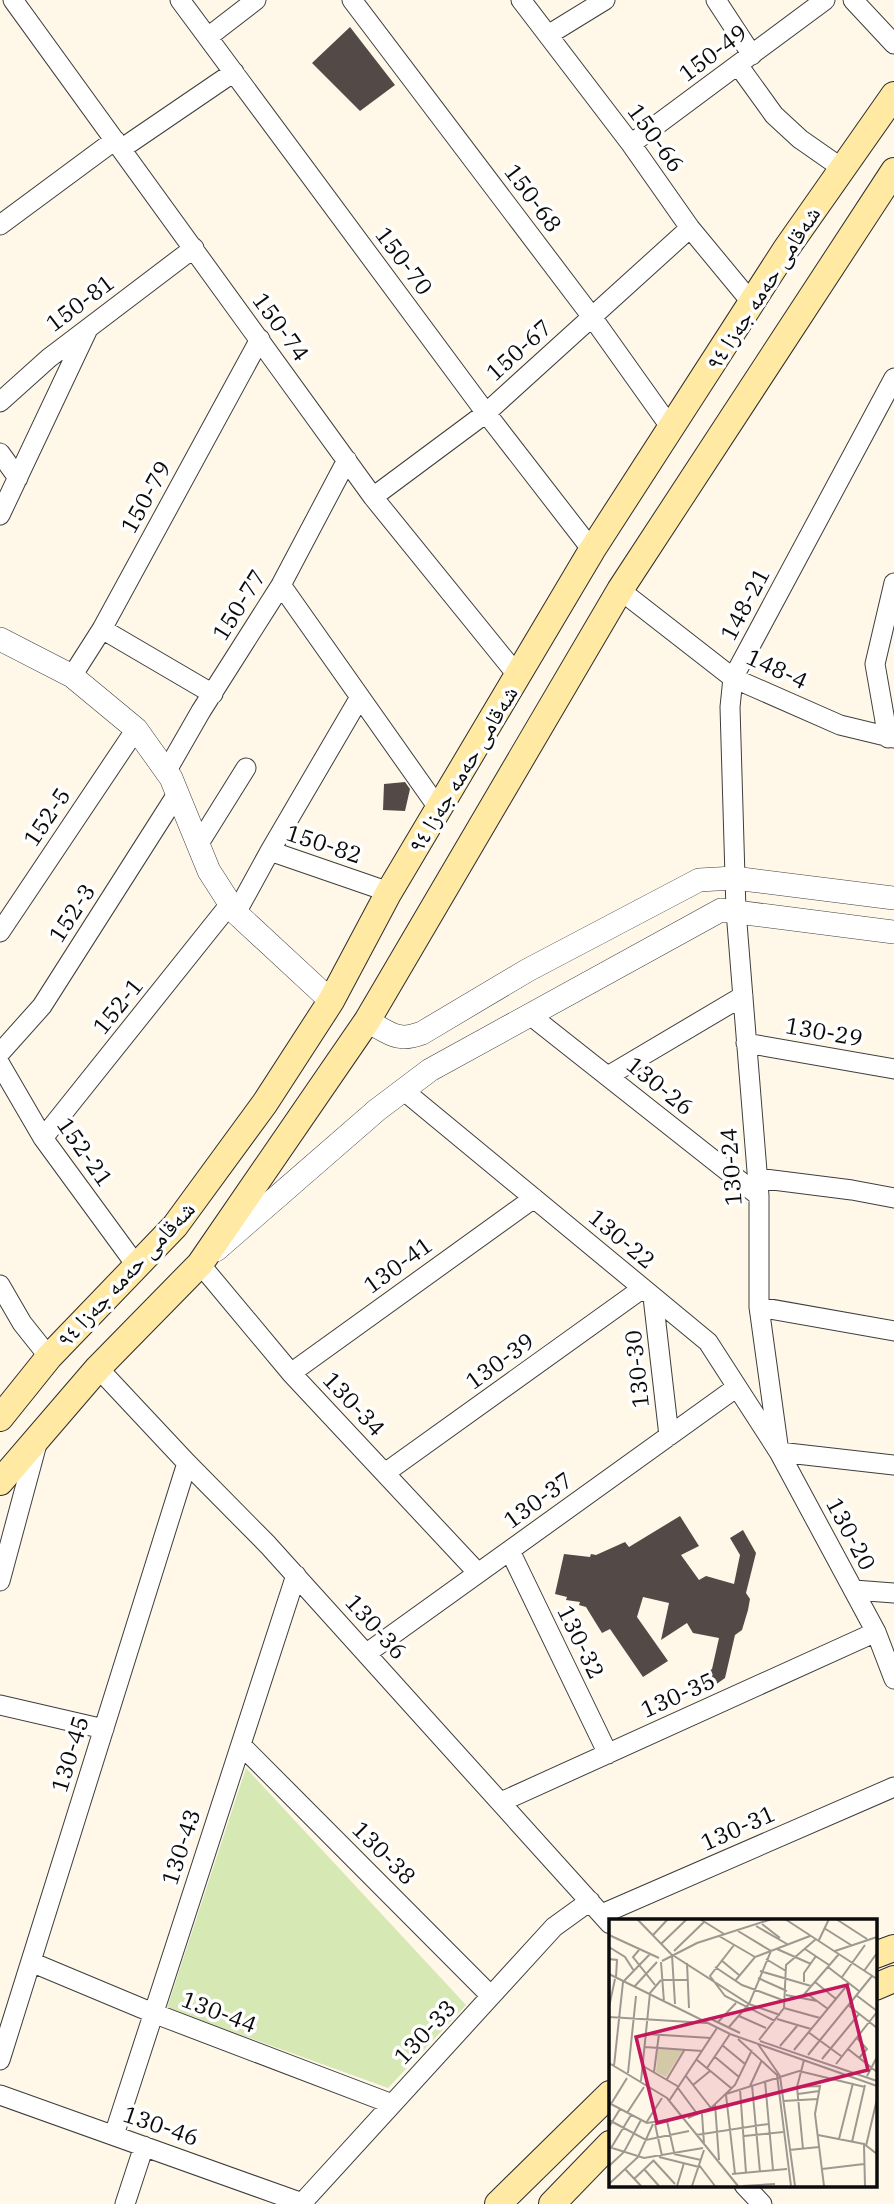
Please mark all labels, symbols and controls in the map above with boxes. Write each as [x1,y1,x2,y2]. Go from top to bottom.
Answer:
street label: 150-49 [672,17,753,88]
street label: 150-66 [622,97,692,178]
street label: 150-68 [498,157,569,238]
street label: شەقامی حەمە جەزا ٩٤ [698,200,826,375]
street label: 150-70 [369,220,440,301]
street label: 150-81 [39,267,120,338]
street label: 150-74 [247,286,317,367]
street label: 150-67 [479,312,557,387]
street label: 150-79 [113,455,177,538]
street label: 148-21 [713,562,776,645]
street label: 150-77 [205,563,272,646]
street label: 148-4 [742,641,813,695]
street label: شەقامی حەمە جەزا ٩٤ [401,680,524,857]
street label: 152-5 [16,781,77,851]
street label: 150-82 [283,817,366,869]
street label: 152-3 [41,877,101,948]
street label: 152-1 [85,971,149,1040]
street label: 130-29 [783,1009,865,1053]
street label: 130-26 [621,1049,700,1121]
street label: 152-21 [51,1111,120,1192]
street label: 130-24 [712,1127,748,1207]
street label: شەقامی حەمە جەزا ٩٤ [50,1194,201,1353]
street label: 130-22 [583,1202,662,1275]
street label: 130-41 [357,1229,438,1299]
street label: 130-39 [459,1325,540,1395]
street label: 130-30 [617,1329,655,1409]
street label: 130-34 [317,1365,392,1442]
street label: 130-37 [497,1464,578,1534]
street label: 130-20 [820,1492,883,1575]
street label: 130-36 [339,1587,414,1665]
street label: 130-32 [551,1600,612,1683]
street label: 130-35 [636,1665,719,1724]
street label: 130-45 [43,1712,95,1795]
street label: 130-31 [696,1798,779,1857]
street label: 130-43 [154,1805,206,1888]
street label: 130-38 [347,1814,423,1890]
inset map [609,1919,876,2186]
street label: 130-44 [178,1983,261,2039]
street label: 130-33 [387,1993,462,2070]
street label: 130-46 [120,2098,203,2152]

